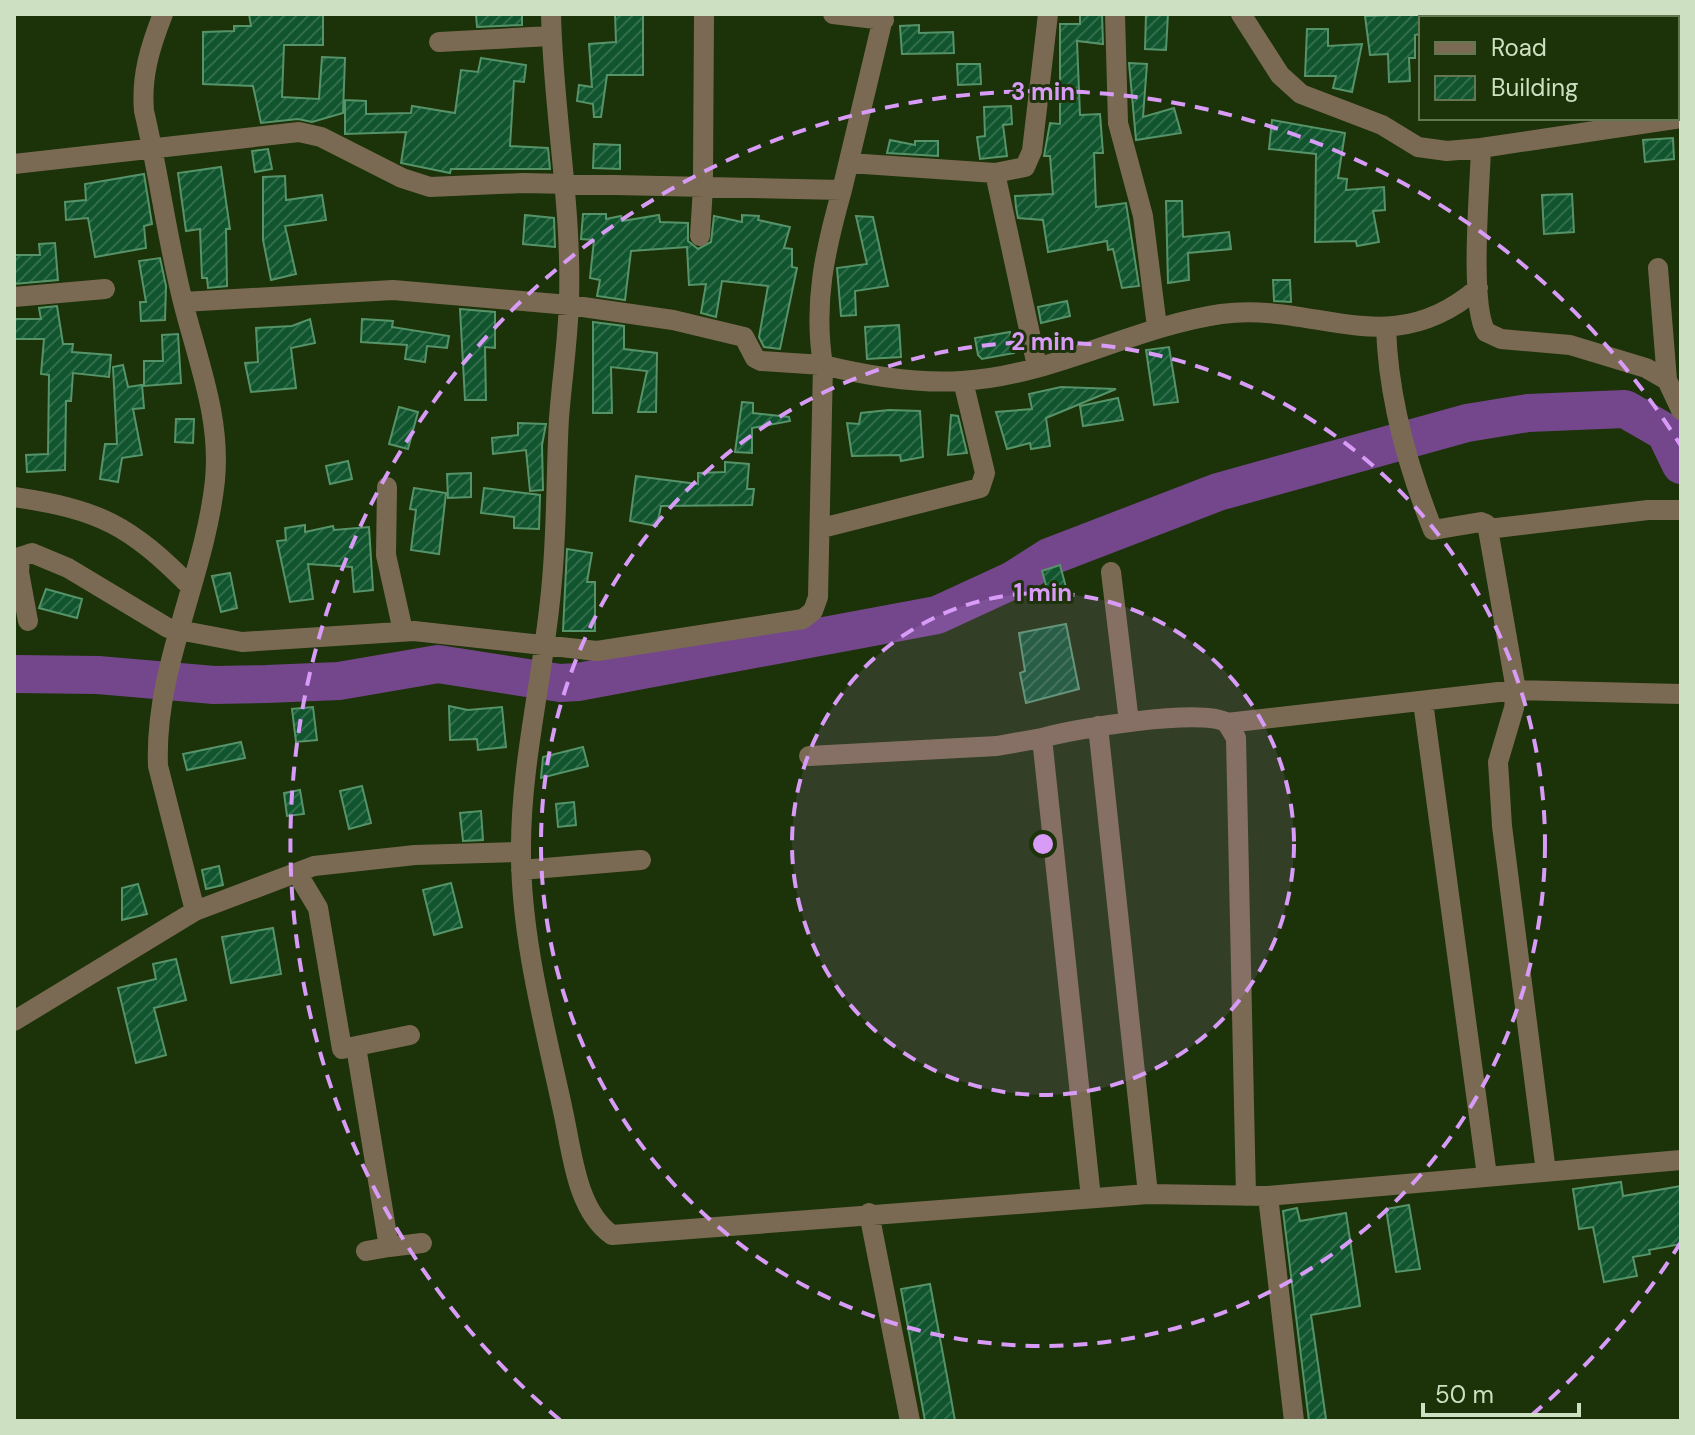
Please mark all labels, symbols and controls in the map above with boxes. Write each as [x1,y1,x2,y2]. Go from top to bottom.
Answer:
legend [1419,16,1679,120]
text: Road [1491,32,1547,63]
text: Building [1491,72,1578,103]
text: 3 min [1011,76,1075,107]
text: 2 min [1011,326,1075,357]
text: 1 min [1014,577,1072,608]
centre of rings [1029,830,1057,858]
scale bar [1423,1367,1579,1417]
text: 50 m [1435,1379,1494,1410]

